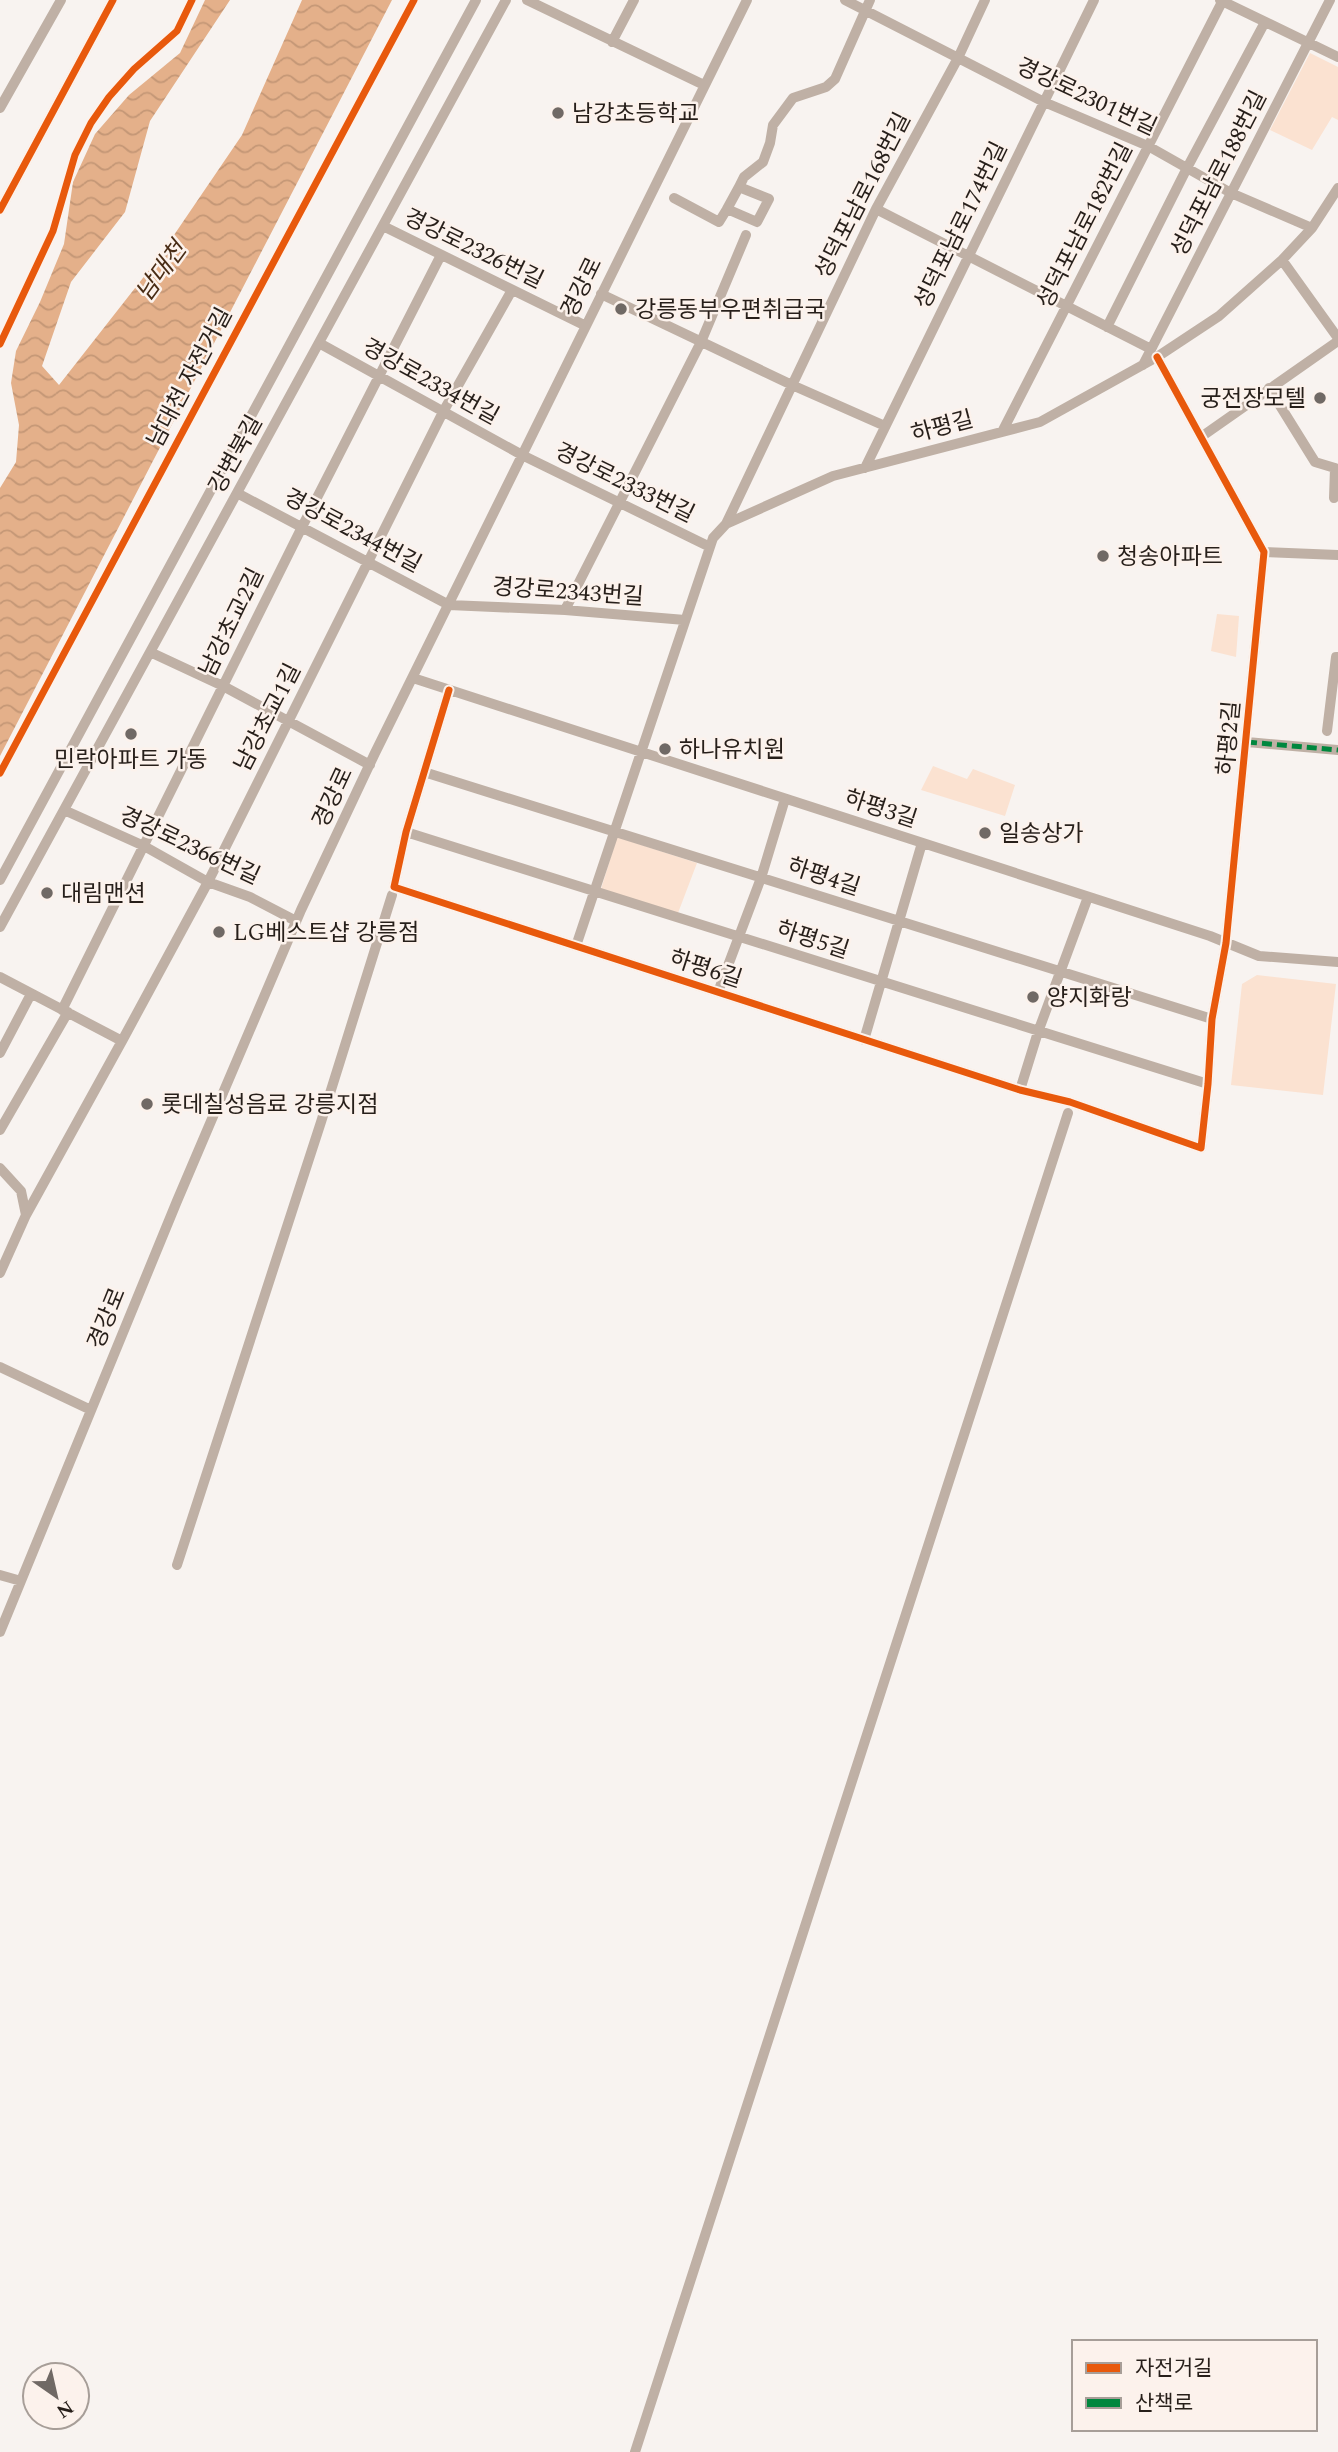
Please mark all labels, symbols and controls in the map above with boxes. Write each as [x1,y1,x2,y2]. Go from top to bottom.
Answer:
street label: 경강로2301번길 [1010,49,1163,145]
street label: 성덕포남로188번길 [1162,84,1276,263]
place label: 남강초등학교 [572,97,699,132]
marker: 남강초등학교 [550,105,566,121]
street label: 성덕포남로168번길 [806,106,920,285]
street label: 성덕포남로174번길 [906,136,1017,315]
street label: 성덕포남로182번길 [1028,136,1142,315]
street label: 경강로2326번길 [397,200,549,298]
water label: 남대천 [128,232,198,309]
street label: 경강로 [553,251,612,324]
place label: 강릉동부우편취급국 [635,293,825,328]
marker: 강릉동부우편취급국 [613,301,629,317]
street label: 남대천 자전거길 [139,302,242,454]
street label: 경강로2334번길 [355,330,505,434]
place label: 궁전장모텔 [1200,382,1306,417]
marker: 궁전장모텔 [1312,390,1328,406]
street label: 하평길 [907,402,978,453]
street label: 강변북길 [200,409,272,500]
street label: 경강로2333번길 [548,434,700,532]
street label: 경강로2344번길 [277,480,428,582]
place label: 청송아파트 [1117,540,1223,575]
marker: 청송아파트 [1095,548,1111,564]
street label: 남강초교2길 [191,562,274,683]
street label: 경강로2343번길 [491,570,645,615]
street label: 남강초교1길 [226,657,311,778]
street label: 하평2길 [1209,699,1250,777]
marker: 민락아파트 가동 [123,726,139,742]
place label: 하나유치원 [679,733,785,768]
marker: 하나유치원 [657,741,673,757]
place label: 민락아파트 가동 [54,743,208,778]
street label: 경강로 [304,761,363,834]
street label: 하평3길 [839,781,922,838]
street label: 경강로2366번길 [113,798,266,894]
place label: 일송상가 [999,817,1084,852]
marker: 일송상가 [977,825,993,841]
street label: 하평4길 [782,849,865,906]
place label: 대림맨션 [61,877,146,912]
marker: 대림맨션 [39,885,55,901]
street label: 하평5길 [771,912,854,969]
place label: LG베스트샵 강릉점 [233,916,419,951]
marker: LG베스트샵 강릉점 [211,924,227,940]
street label: 하평6길 [664,941,747,998]
place label: 양지화랑 [1047,981,1132,1016]
marker: 양지화랑 [1025,989,1041,1005]
place label: 롯데칠성음료 강릉지점 [161,1088,378,1123]
marker: 롯데칠성음료 강릉지점 [139,1096,155,1112]
street label: 경강로 [79,1283,136,1355]
legend [1072,2340,1317,2431]
text: 자전거길 [1135,2353,1212,2385]
north arrow [21,2361,91,2431]
text: 산책로 [1135,2388,1193,2420]
text: N [50,2392,79,2425]

